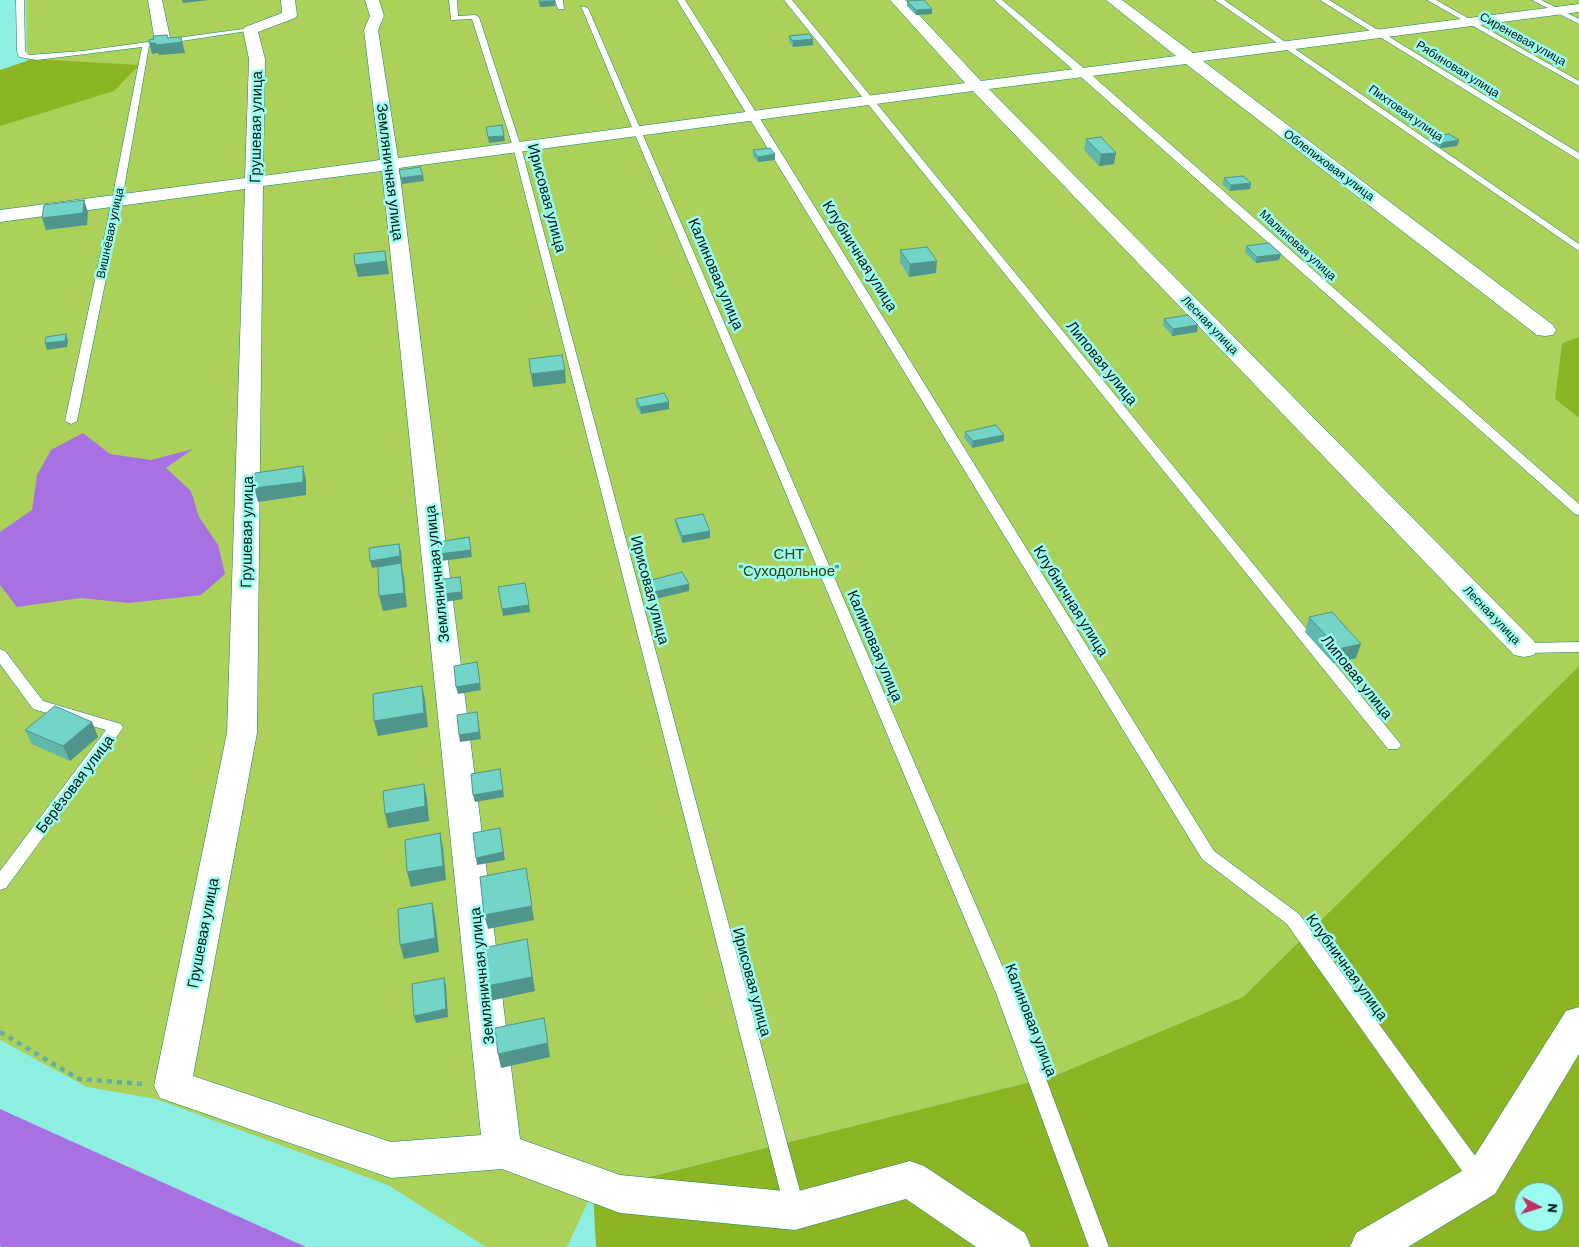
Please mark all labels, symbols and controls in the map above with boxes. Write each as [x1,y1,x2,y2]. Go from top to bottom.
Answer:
street label: Сиреневая улица [1477,9,1569,69]
street label: Рябиновая улица [1414,38,1502,100]
street label: Грушевая улица [246,71,266,183]
street label: Пихтовая улица [1366,82,1446,144]
street label: Земляничная улица [373,102,407,242]
street label: Облепиховая улица [1281,126,1377,204]
street label: Ирисовая улица [524,142,570,254]
street label: Вишнёвая улица [93,186,127,280]
street label: Клубничная улица [819,197,901,315]
street label: Малиновая улица [1257,207,1339,283]
street label: Калиновая улица [684,216,748,332]
street label: Лесная улица [1179,293,1241,357]
street label: Липовая улица [1063,317,1141,409]
street label: Грушевая улица [237,476,257,588]
street label: Земляничная улица [421,504,453,644]
street label: Ирисовая улица [627,534,673,646]
street label: Клубничная улица [1030,542,1112,660]
park label: СНТ "Суходольное" [739,545,839,580]
street label: Лесная улица [1461,583,1523,647]
street label: Калиновая улица [843,588,907,704]
street label: Липовая улица [1318,631,1396,723]
street label: Берёзовая улица [32,731,118,837]
street label: Грушевая улица [183,876,223,990]
street label: Земляничная улица [466,906,498,1046]
street label: Клубничная улица [1302,910,1392,1024]
street label: Ирисовая улица [729,926,775,1038]
street label: Калиновая улица [1001,961,1061,1079]
north arrow [1514,1182,1564,1232]
text: N [1545,1203,1562,1214]

